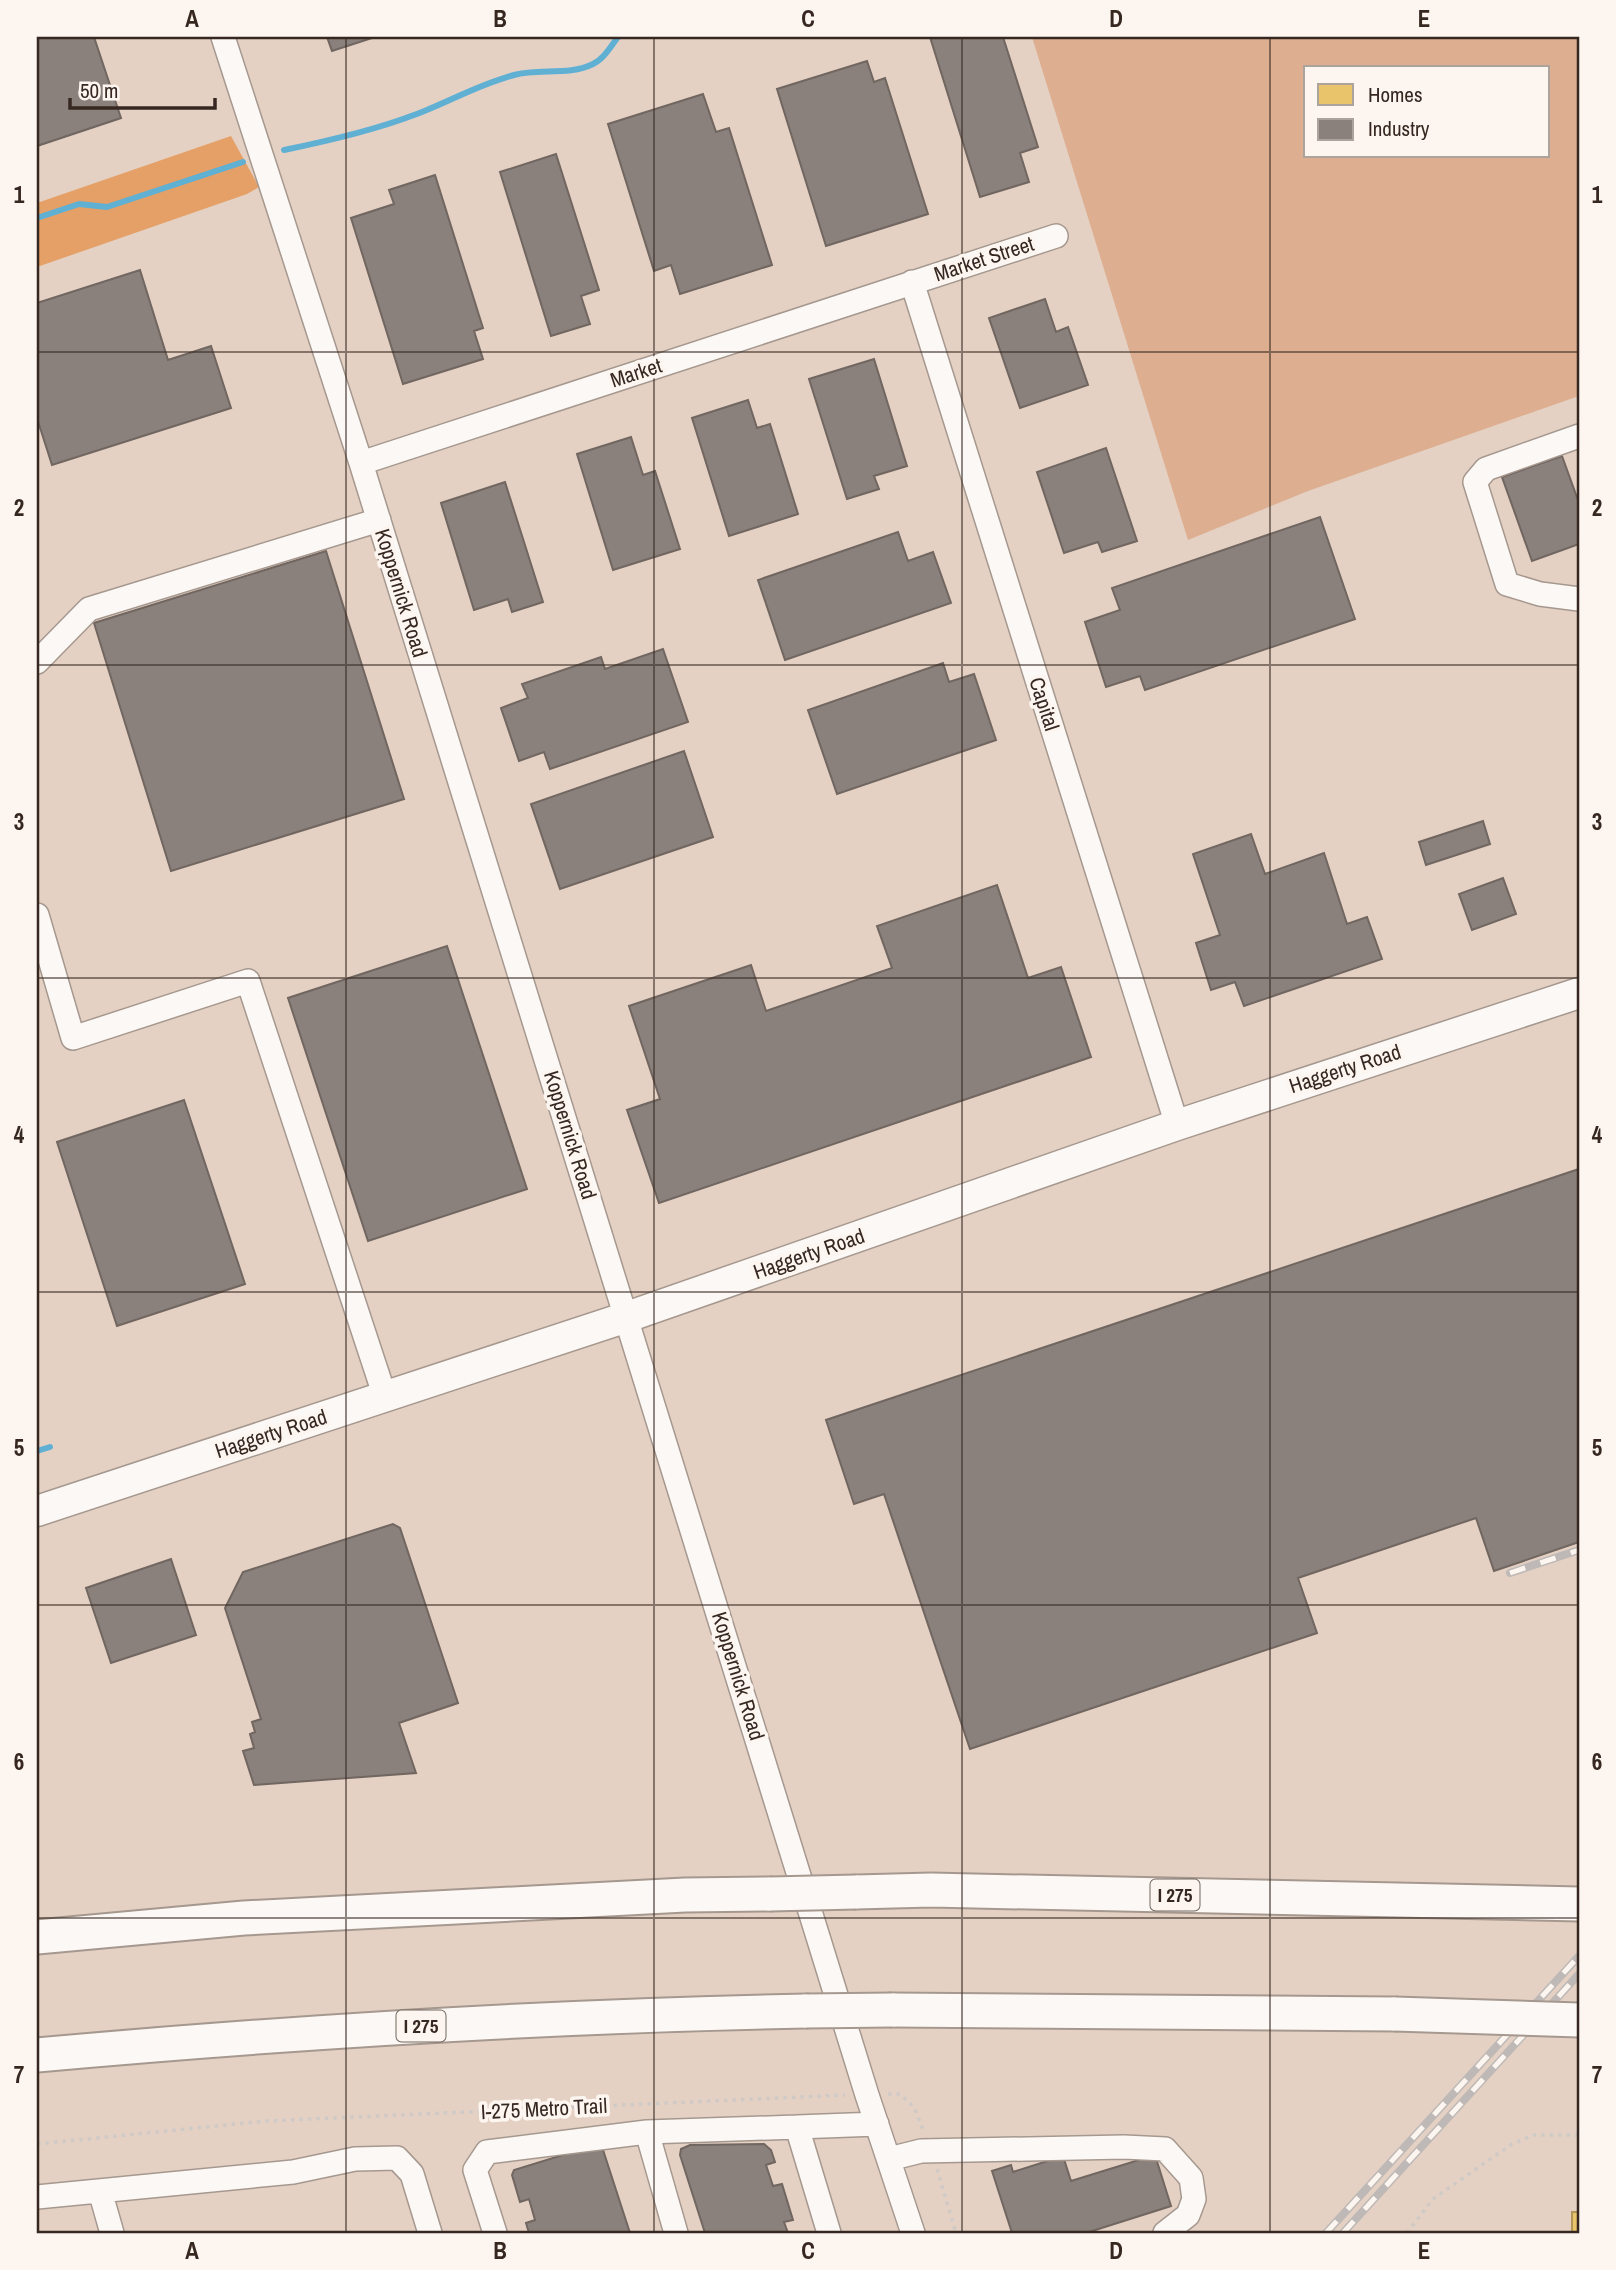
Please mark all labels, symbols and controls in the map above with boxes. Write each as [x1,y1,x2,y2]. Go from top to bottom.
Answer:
text: A [185,3,199,34]
text: B [493,3,507,34]
text: C [801,3,815,34]
text: D [1109,3,1123,34]
text: E [1418,3,1430,34]
scale bar [70,66,215,110]
legend [1304,66,1550,158]
text: 50 m [80,76,118,105]
text: Homes [1368,80,1423,109]
text: Industry [1368,114,1430,143]
text: 1 [14,179,25,210]
text: 1 [1592,179,1603,210]
street label: Market Street [930,229,1038,288]
street label: Market [606,351,666,394]
text: 2 [14,492,24,523]
text: 2 [1592,492,1602,523]
street label: Koppernick Road [368,525,435,661]
street label: Capital [1022,673,1067,734]
text: 3 [14,806,24,837]
text: 3 [1592,806,1602,837]
street label: Haggerty Road [1285,1037,1404,1100]
street label: Koppernick Road [537,1067,604,1203]
text: 4 [14,1119,25,1150]
text: 4 [1592,1119,1603,1150]
street label: Haggerty Road [749,1221,868,1286]
street label: Haggerty Road [211,1402,330,1465]
text: 5 [14,1432,24,1463]
text: 5 [1592,1432,1602,1463]
street label: Koppernick Road [705,1608,772,1744]
text: 6 [14,1746,24,1777]
text: 6 [1592,1746,1602,1777]
road number: I 275 [1150,1880,1200,1910]
road number: I 275 [396,2010,446,2042]
text: 7 [14,2059,24,2090]
text: 7 [1592,2059,1602,2090]
street label: I-275 Metro Trail [480,2091,608,2126]
text: A [185,2235,199,2266]
text: B [493,2235,507,2266]
text: C [801,2235,815,2266]
text: D [1109,2235,1123,2266]
text: E [1418,2235,1430,2266]

